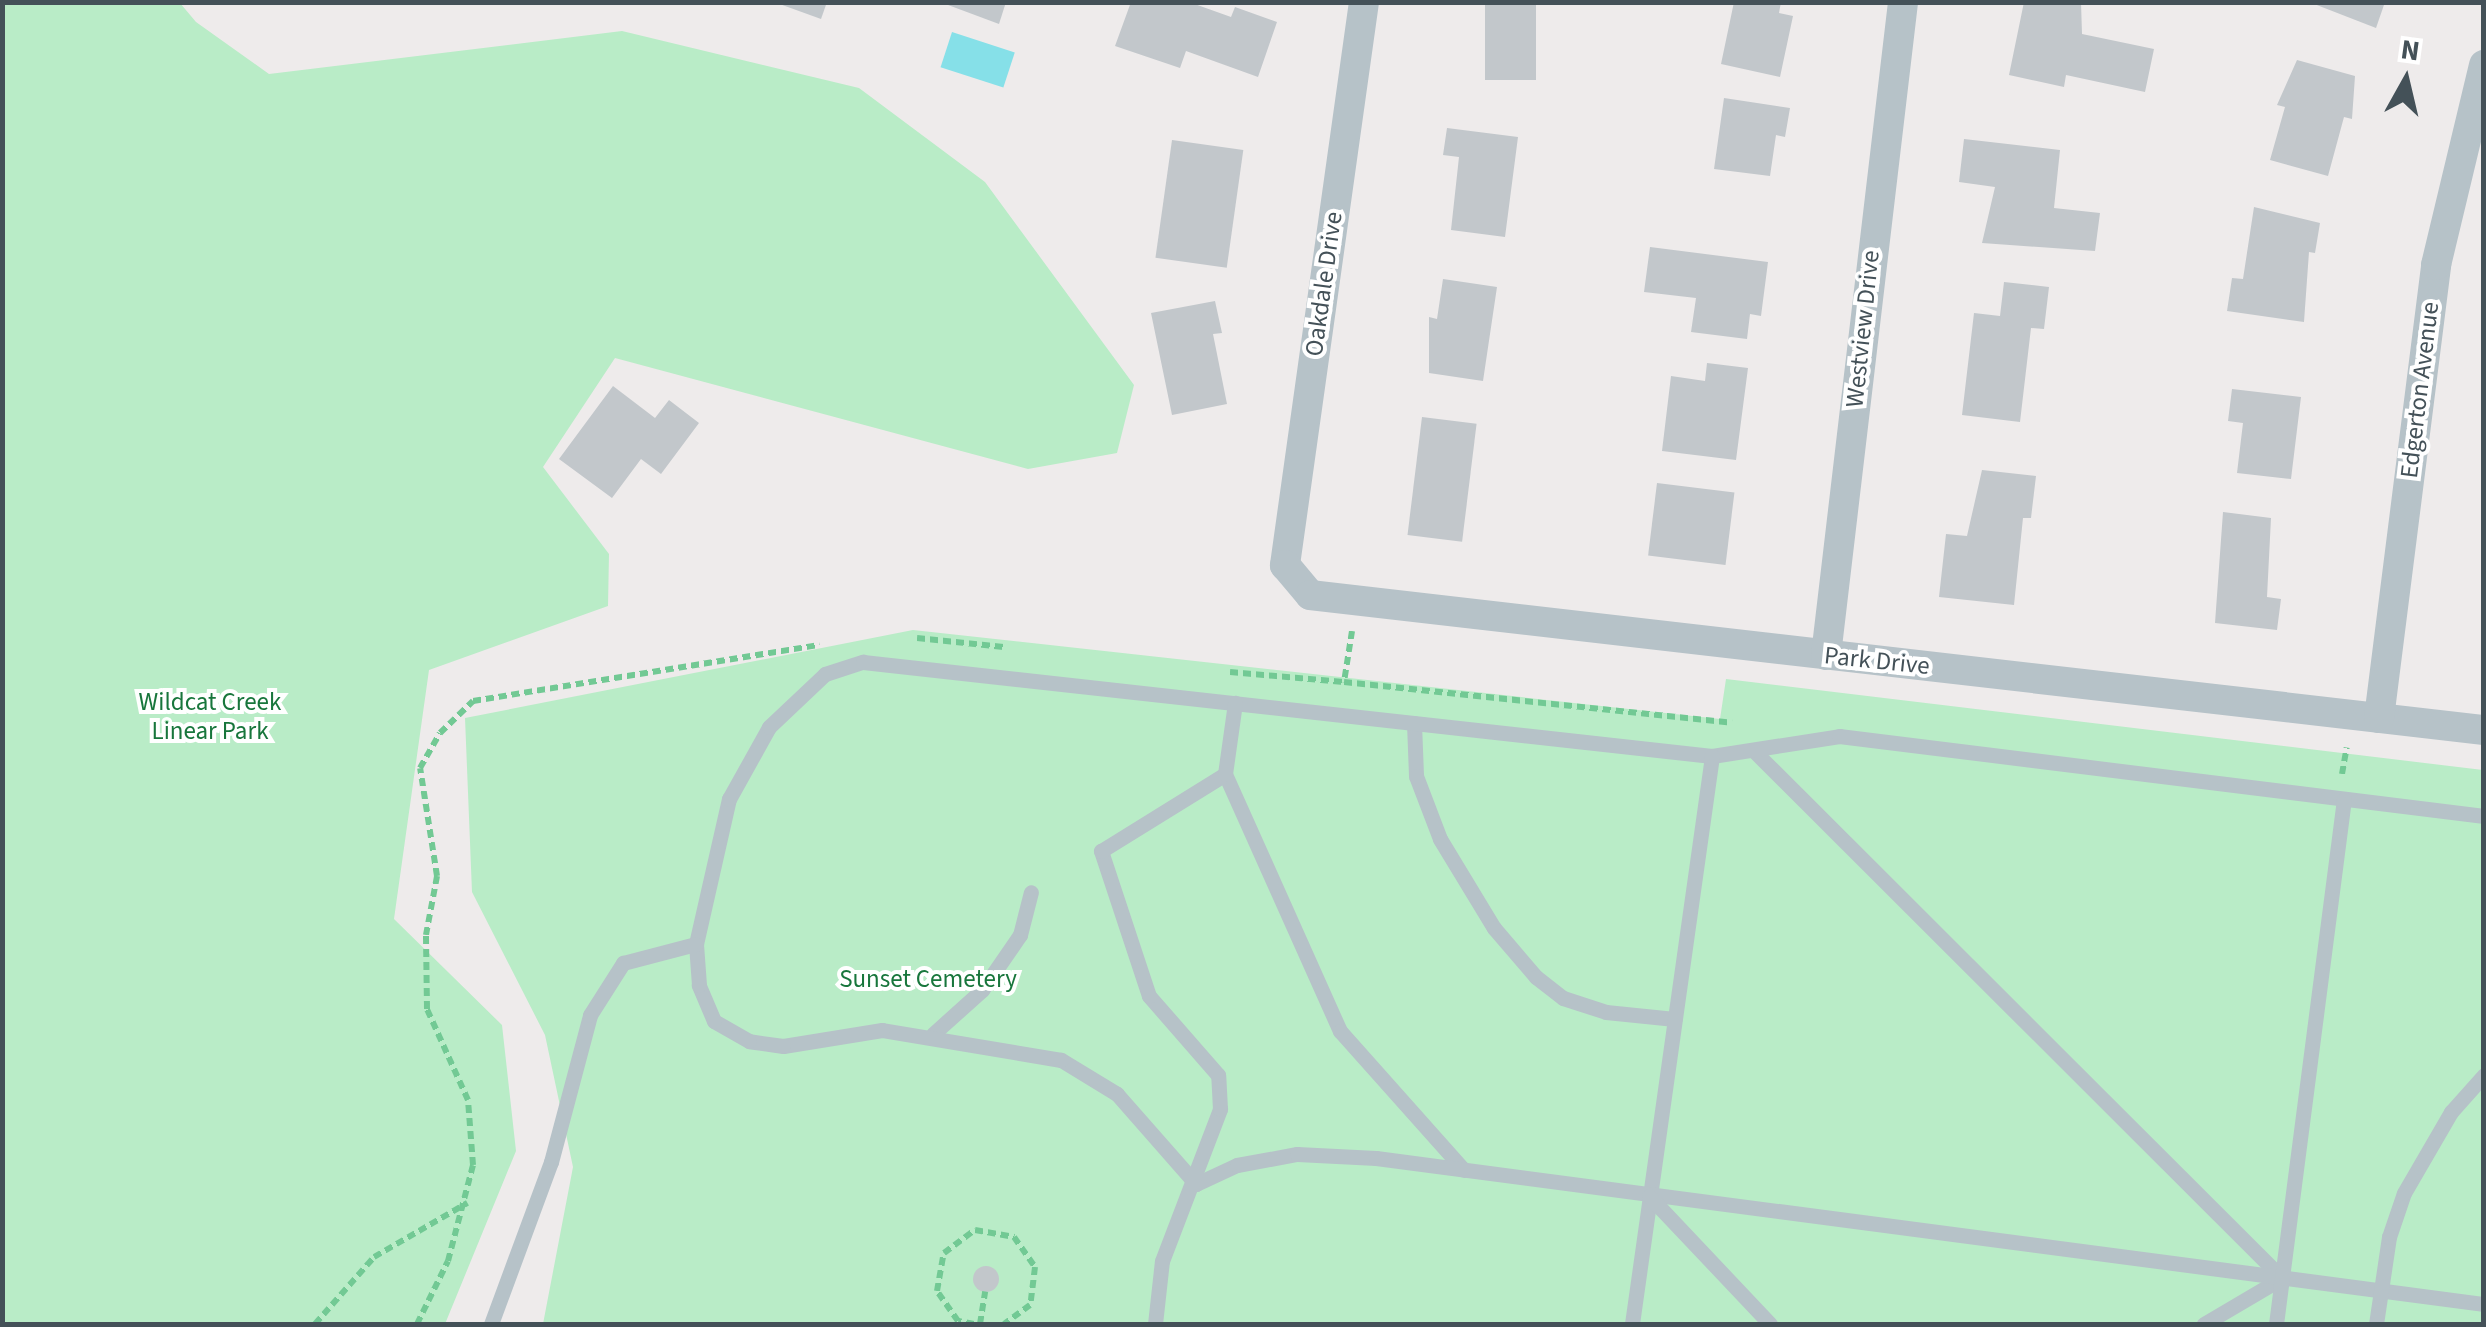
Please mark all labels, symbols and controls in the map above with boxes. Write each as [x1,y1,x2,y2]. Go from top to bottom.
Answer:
text: N [2398,29,2422,71]
north arrow [2356,30,2456,130]
street label: Oakdale Drive [1299,210,1349,358]
street label: Westview Drive [1840,249,1886,409]
street label: Edgerton Avenue [2394,300,2446,480]
street label: Park Drive [1823,641,1931,681]
park label: Wildcat Creek Linear Park [139,688,281,747]
park label: Sunset Cemetery [839,964,1017,994]

